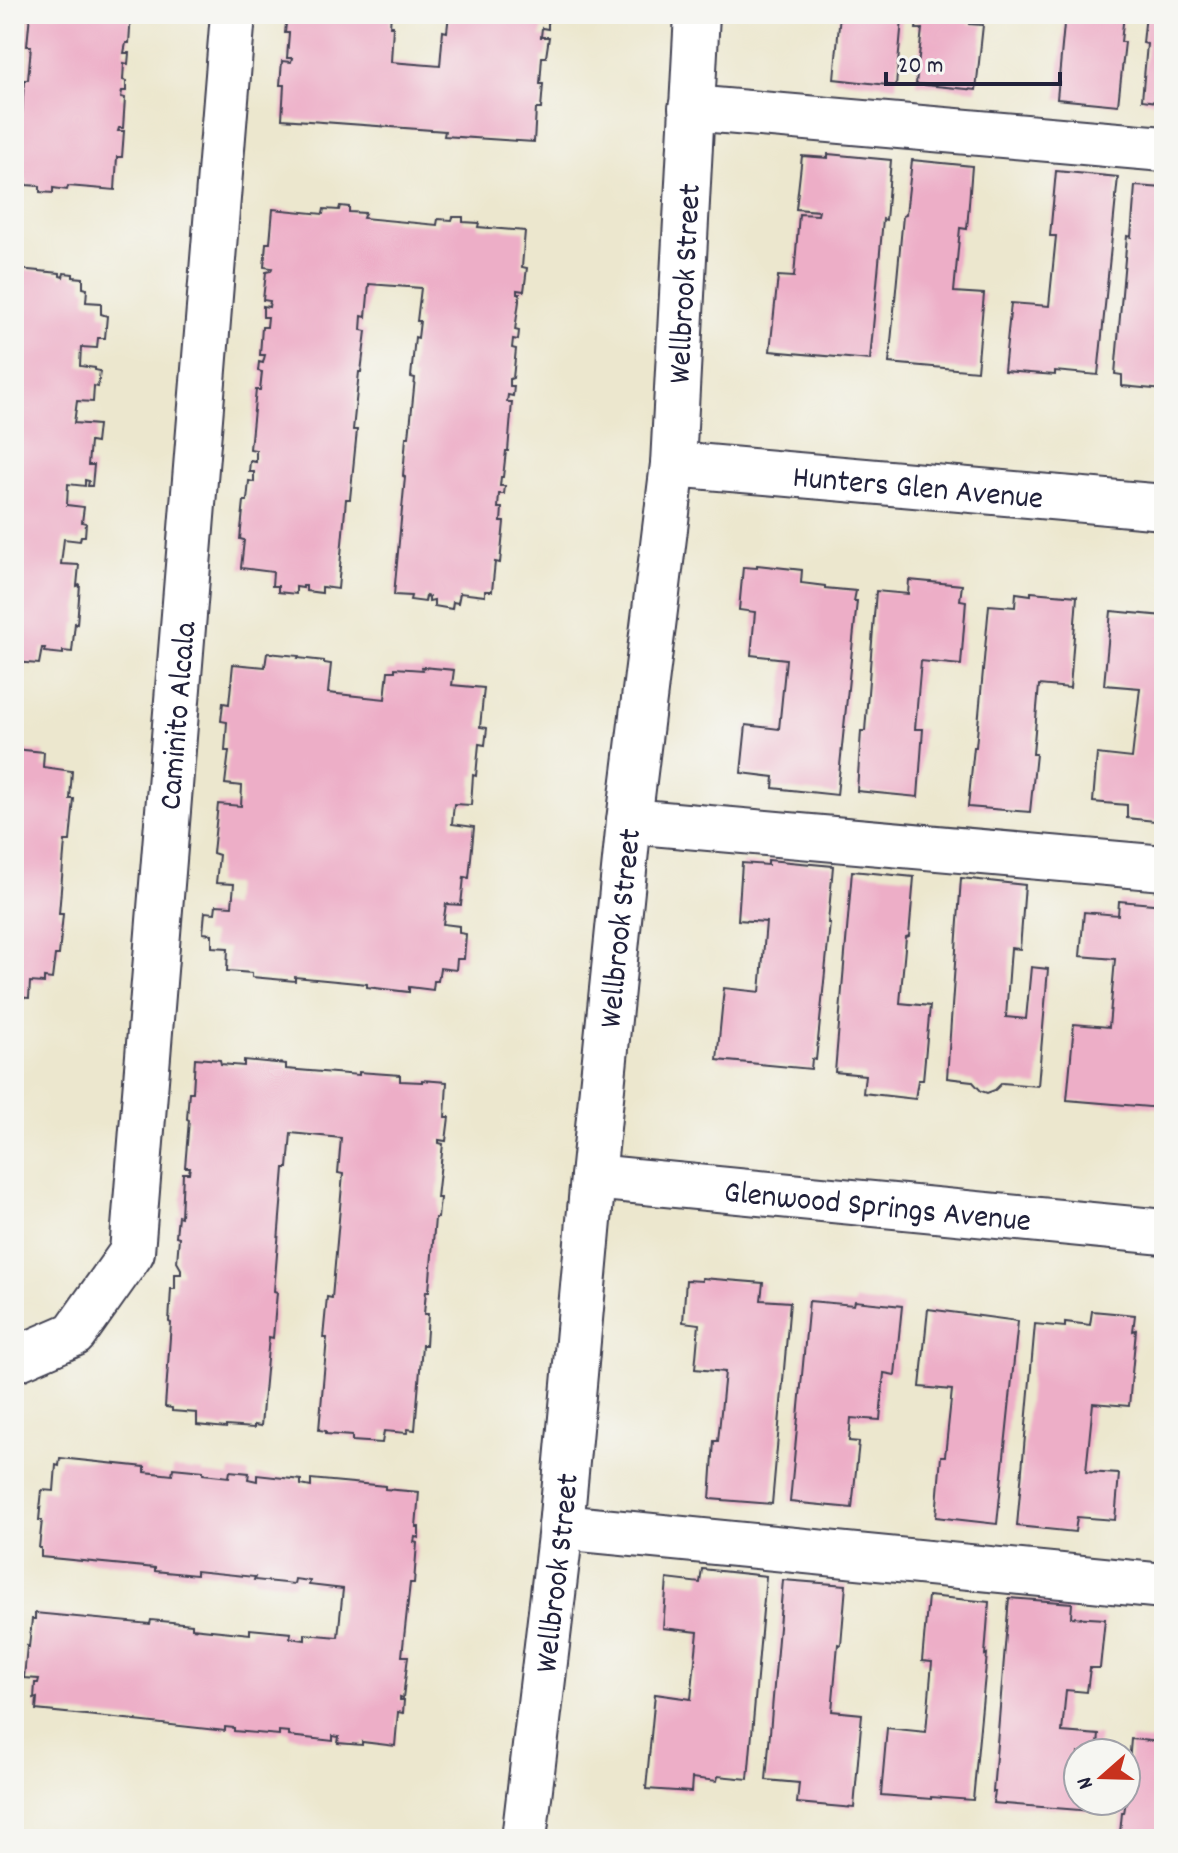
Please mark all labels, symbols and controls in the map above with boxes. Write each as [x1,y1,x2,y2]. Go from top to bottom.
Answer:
scale bar [886,36,1060,86]
text: 20 m [898,50,944,84]
street label: Wellbrook Street [659,182,716,385]
street label: Hunters Glen Avenue [790,457,1045,524]
street label: Caminito Alcala [150,619,211,812]
street label: Wellbrook Street [590,826,656,1030]
street label: Glenwood Springs Avenue [722,1172,1033,1247]
street label: Wellbrook Street [526,1471,594,1676]
north arrow [1062,1737,1142,1817]
text: N [1070,1772,1103,1793]

